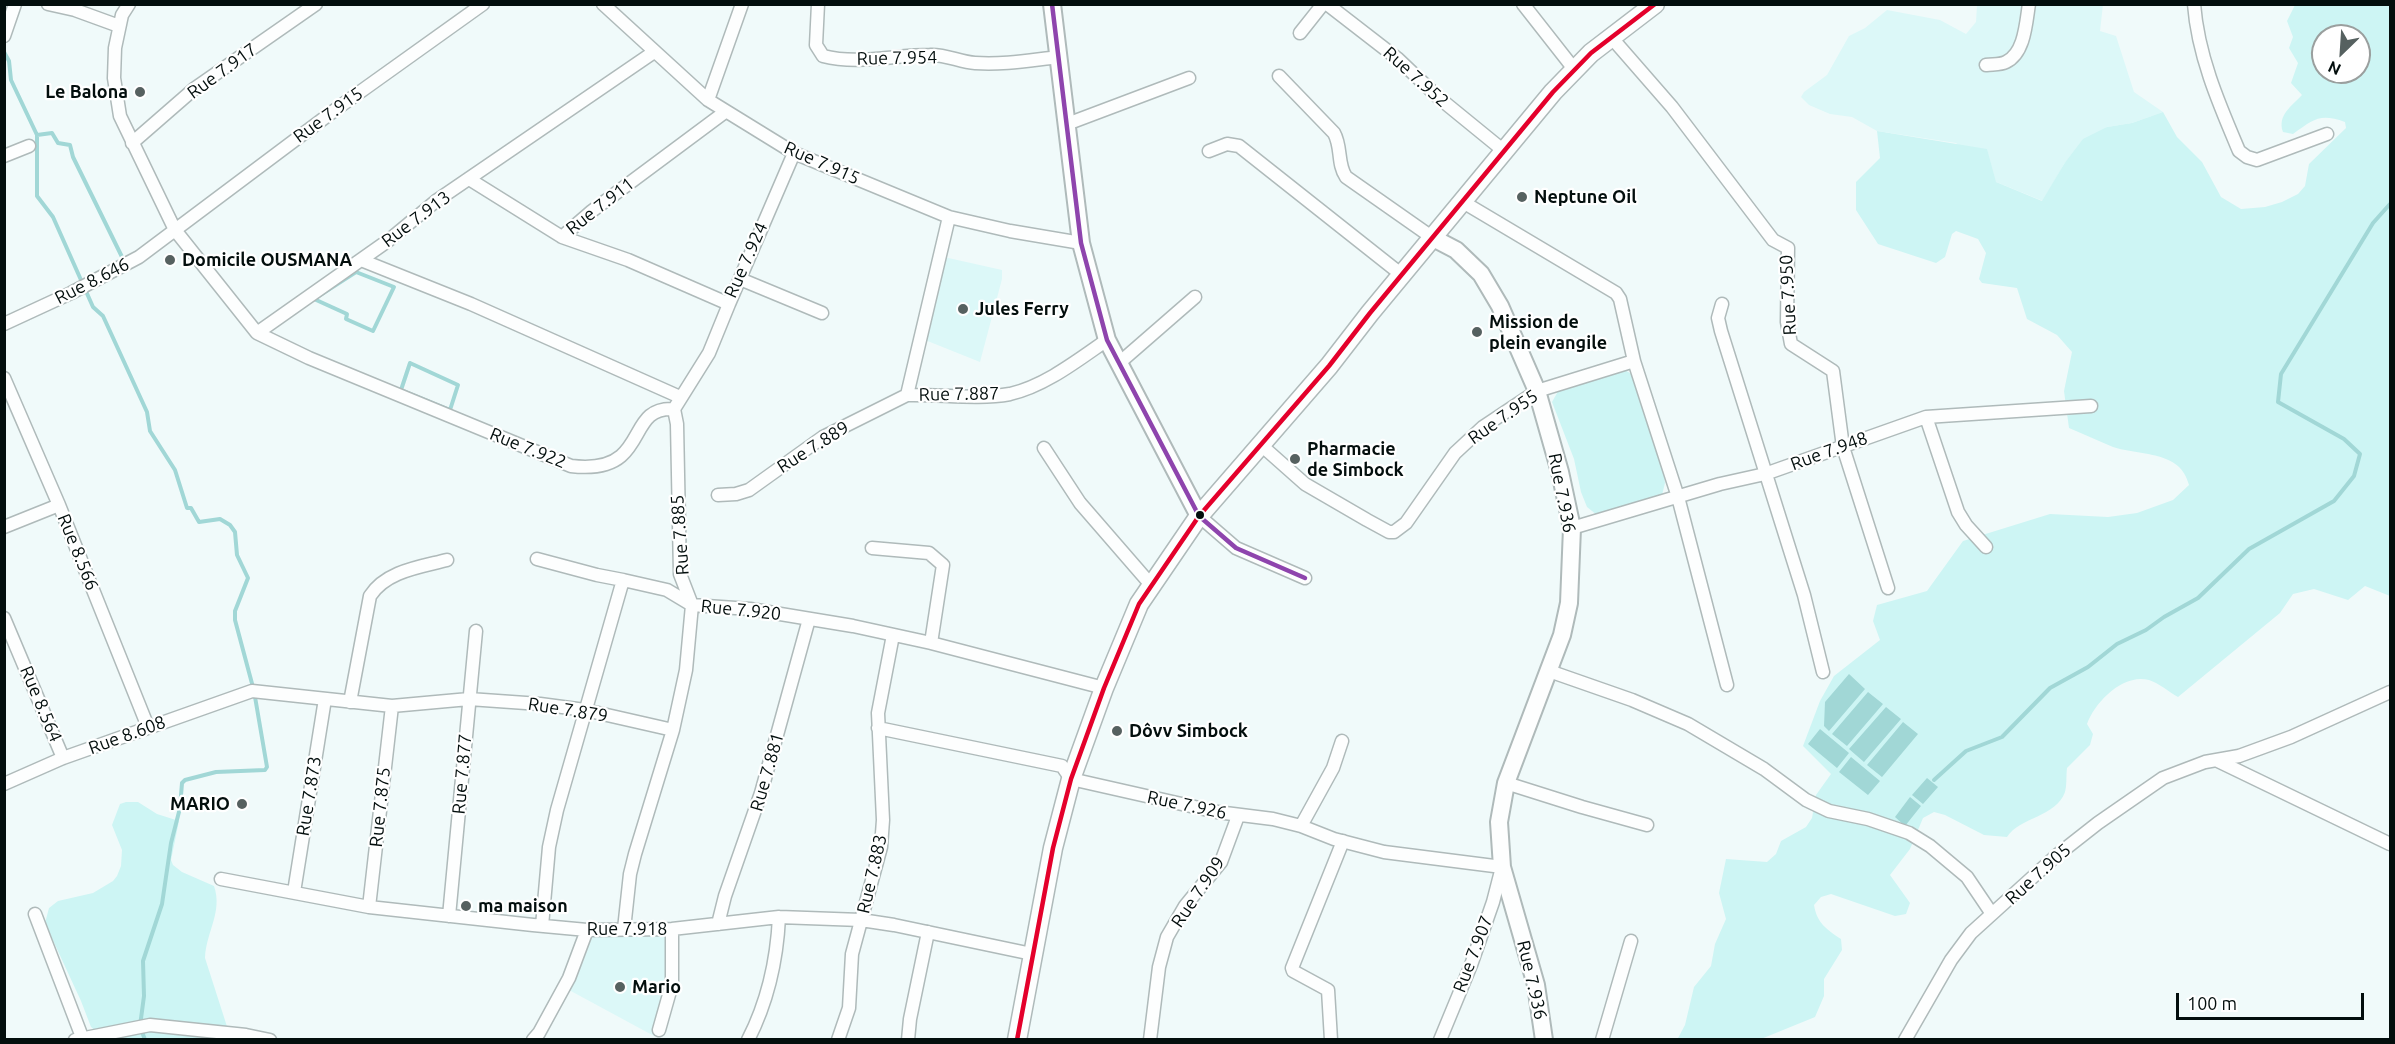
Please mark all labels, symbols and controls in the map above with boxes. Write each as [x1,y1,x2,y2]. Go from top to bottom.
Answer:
north arrow [2311,24,2371,84]
street label: Rue 7.917 [183,39,261,103]
street label: Rue 7.952 [1379,42,1453,112]
street label: Rue 7.954 [857,46,937,70]
text: N [2325,58,2343,79]
place label: Le Balona [45,81,128,103]
street label: Rue 7.915 [289,83,367,147]
marker: Le Balona [133,85,147,99]
street label: Rue 7.915 [781,137,863,189]
street label: Rue 7.911 [562,173,638,239]
street label: Rue 7.913 [377,186,455,252]
place label: Neptune Oil [1534,186,1637,208]
marker: Neptune Oil [1515,190,1529,204]
street label: Rue 7.924 [720,219,772,301]
place label: Domicile OUSMANA [182,249,352,271]
street label: Rue 8.646 [51,253,133,309]
marker: Domicile OUSMANA [163,253,177,267]
street label: Rue 7.950 [1775,254,1801,336]
place label: Jules Ferry [975,298,1069,320]
marker: Jules Ferry [956,302,970,316]
place label: Mission de plein evangile [1489,311,1607,354]
marker: Mission de plein evangile [1470,325,1484,339]
street label: Rue 7.887 [919,382,999,406]
street label: Rue 7.955 [1464,385,1542,449]
street label: Rue 7.889 [773,416,853,478]
street label: Rue 7.922 [487,423,569,473]
street label: Rue 7.948 [1787,427,1871,475]
place label: Pharmacie de Simbock [1307,438,1404,480]
street label: Rue 7.936 [1544,451,1580,535]
marker: Pharmacie de Simbock [1288,452,1302,466]
street label: Rue 7.885 [666,494,694,576]
unlabelled marker [1194,509,1206,521]
street label: Rue 8.566 [53,511,103,593]
street label: Rue 7.920 [700,595,782,625]
street label: Rue 8.564 [15,663,67,745]
street label: Rue 7.879 [527,693,609,727]
street label: Rue 8.608 [85,711,169,759]
place label: Dôvv Simbock [1129,720,1248,742]
marker: Dôvv Simbock [1110,724,1124,738]
street label: Rue 7.881 [746,730,788,814]
street label: Rue 7.877 [448,733,476,815]
street label: Rue 7.873 [292,755,326,837]
street label: Rue 7.875 [365,766,395,848]
street label: Rue 7.926 [1145,786,1229,824]
place label: MARIO [170,793,230,815]
marker: MARIO [235,797,249,811]
street label: Rue 7.883 [852,832,892,916]
street label: Rue 7.905 [2001,839,2075,909]
street label: Rue 7.909 [1167,853,1229,931]
place label: ma maison [478,895,568,917]
marker: ma maison [459,899,473,913]
street label: Rue 7.907 [1448,913,1498,995]
street label: Rue 7.918 [587,918,667,940]
street label: Rue 7.936 [1512,938,1552,1022]
place label: Mario [632,976,681,998]
marker: Mario [613,980,627,994]
scale bar [2179,981,2366,1019]
text: 100 m [2187,993,2237,1013]

